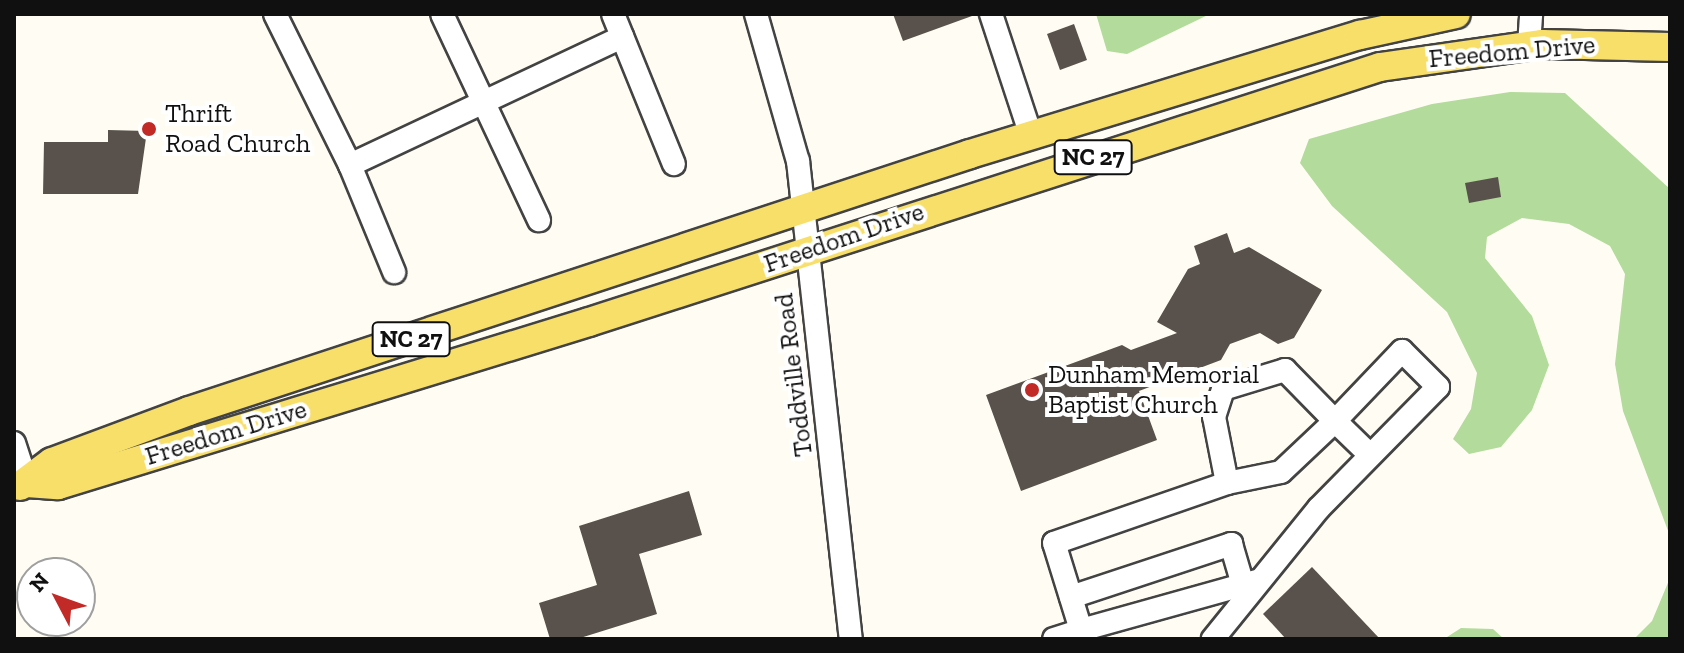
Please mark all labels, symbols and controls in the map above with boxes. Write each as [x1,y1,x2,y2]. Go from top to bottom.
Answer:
street label: Freedom Drive [1427,29,1597,75]
place label: Thrift Road Church [165,98,310,160]
marker: Thrift Road Church [140,120,158,138]
road number: NC 27 [1053,137,1133,177]
street label: Freedom Drive [760,196,928,280]
street label: Toddville Road [768,291,820,459]
road number: NC 27 [371,319,451,359]
place label: Dunham Memorial Baptist Church [1048,359,1259,420]
marker: Dunham Memorial Baptist Church [1023,381,1041,399]
street label: Freedom Drive [142,394,310,472]
north arrow [16,557,96,637]
text: N [23,567,55,597]

